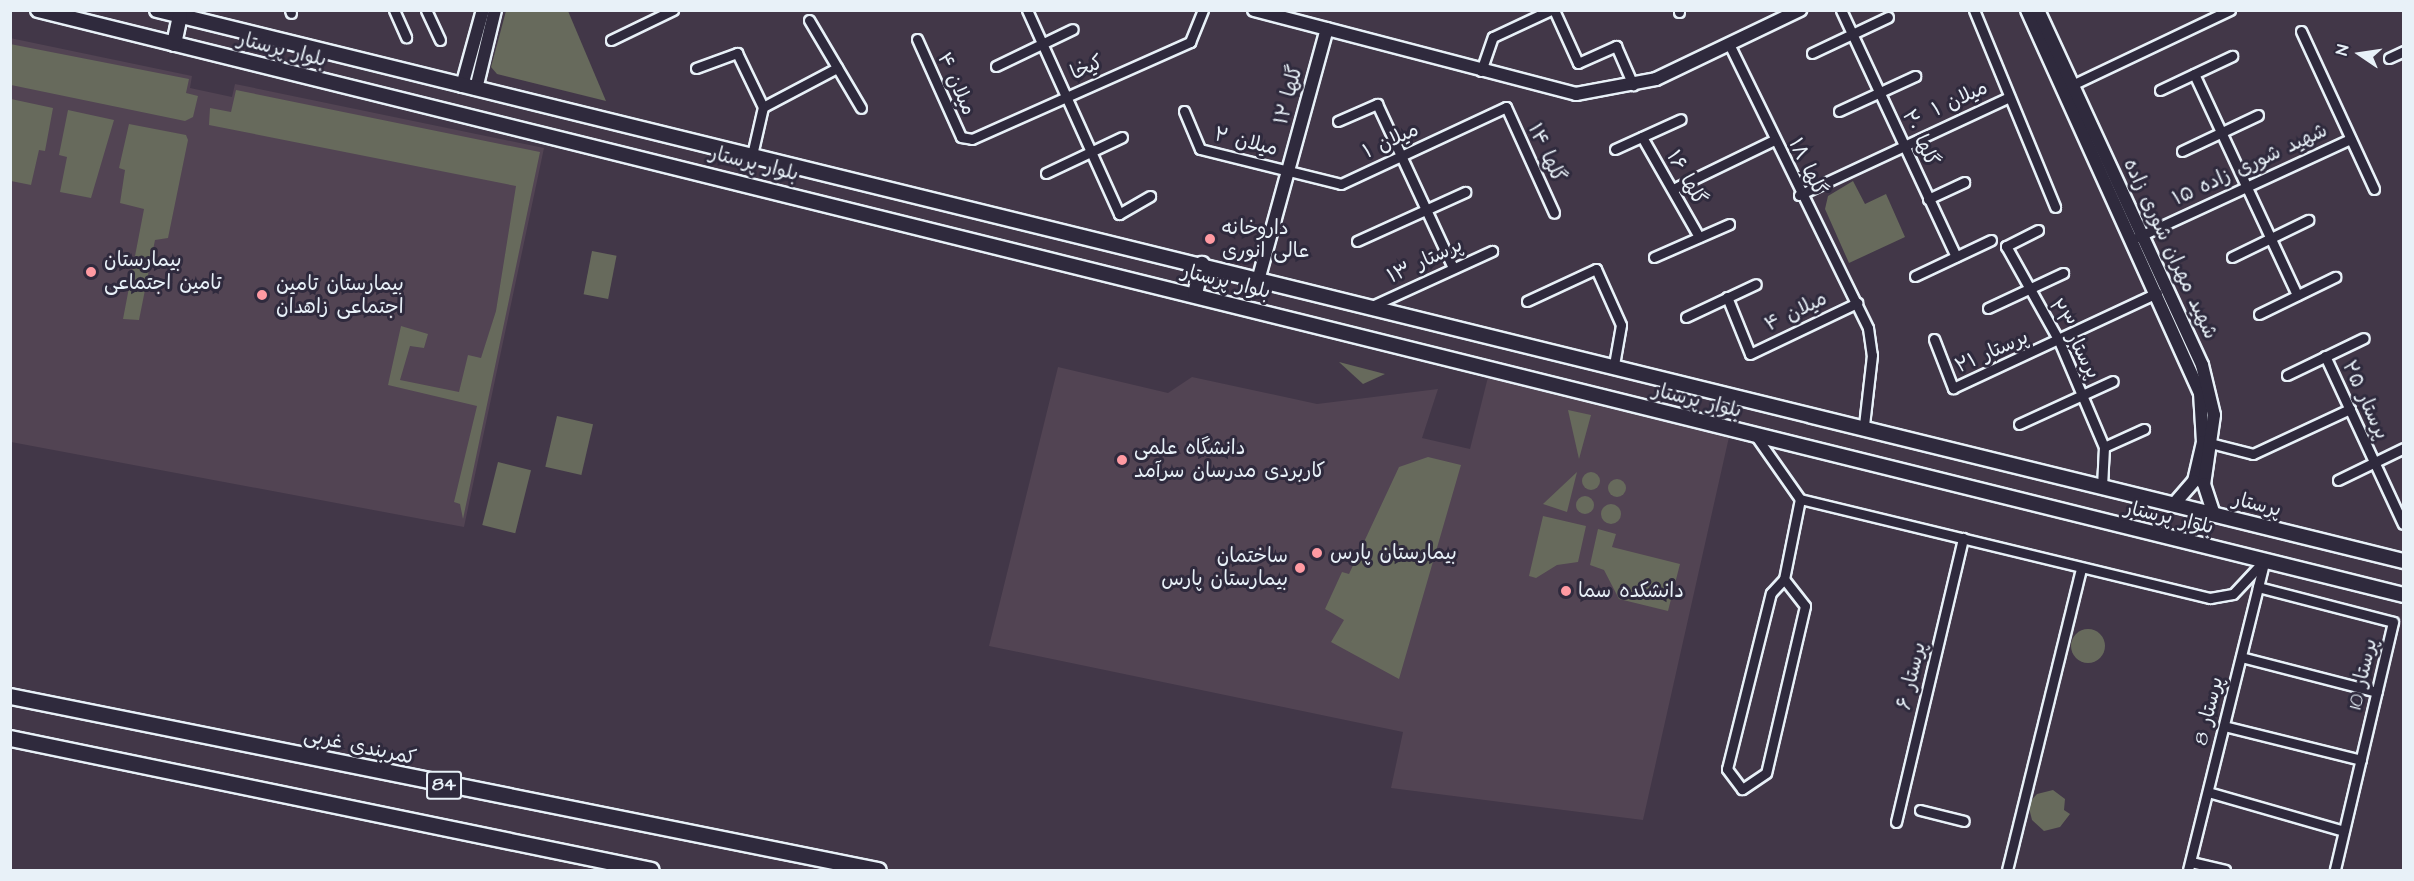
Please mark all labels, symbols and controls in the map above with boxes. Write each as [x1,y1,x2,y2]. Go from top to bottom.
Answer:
north arrow [2330,24,2390,84]
street label: بلوار پرستار [235,27,329,73]
text: N [2331,43,2354,57]
street label: میلان ۴ [932,49,980,119]
street label: کیخا [1067,50,1107,86]
street label: گلها ۱۲ [1270,63,1308,127]
street label: میلان ۱ [1928,76,1992,122]
street label: گلها ۲۰ [1896,106,1944,170]
street label: میلان ۱ [1359,118,1423,164]
street label: شهید شوری زاده ۱۵ [2169,119,2331,211]
street label: گلها ۱۴ [1522,120,1570,186]
street label: میلان ۲ [1212,123,1280,161]
street label: گلها ۱۸ [1783,134,1831,200]
street label: بلوار پرستار [707,141,801,187]
street label: گلها ۱۶ [1661,146,1711,210]
street label: شهید مهران شوری زاده [2118,155,2222,343]
place label: داروخانه عالی انوری [1222,216,1309,263]
marker: داروخانه عالی انوری [1203,232,1217,246]
street label: پرستار ۱۳ [1384,233,1466,289]
place label: بیمارستان تامین اجتماعی [104,248,222,295]
street label: بلوار پرستار [1179,259,1273,305]
marker: بیمارستان تامین اجتماعی [82,263,100,281]
place label: بیمارستان تامین اجتماعی زاهدان [276,272,404,319]
marker: بیمارستان تامین اجتماعی زاهدان [253,286,271,304]
street label: میلان ۴ [1761,287,1831,337]
street label: پرستار ۲۳ [2043,295,2105,383]
street label: پرستار ۲۱ [1952,325,2032,379]
street label: پرستار ۲۵ [2336,357,2394,443]
street label: بلوار پرستار [1650,378,1744,424]
place label: دانشگاه علمی کاربردی مدرسان سرآمد [1134,436,1325,483]
marker: دانشگاه علمی کاربردی مدرسان سرآمد [1115,453,1129,467]
street label: پرستار [2230,487,2284,523]
street label: بلوار پرستار [2122,496,2216,540]
place label: بیمارستان پارس [1330,541,1457,565]
place label: ساختمان بیمارستان پارس [1161,544,1288,591]
marker: بیمارستان پارس [1308,544,1326,562]
marker: ساختمان بیمارستان پارس [1293,561,1307,575]
place label: دانشکده سما [1578,579,1684,603]
marker: دانشکده سما [1559,584,1573,598]
street label: پرستار 10 [2343,636,2383,712]
street label: پرستار ۶ [1893,640,1931,712]
street label: پرستار 8 [2189,674,2229,748]
street label: کمربندی غربی [302,723,418,771]
road number: 84 [426,770,462,800]

